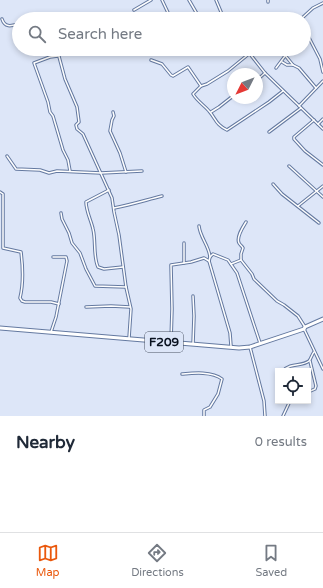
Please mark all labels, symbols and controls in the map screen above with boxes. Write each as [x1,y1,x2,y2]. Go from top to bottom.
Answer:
search box [12,12,311,56]
icon: search [26,23,48,45]
text: Search here [58,25,142,43]
north arrow [227,68,263,104]
road number: F209 [145,332,183,352]
map controls [275,368,311,404]
button: locate [275,368,311,404]
text: Nearby [16,432,75,453]
text: 0 results [255,434,307,450]
tab: Map [36,542,60,579]
tab: Directions [131,542,184,579]
tab: Saved [255,542,287,579]

